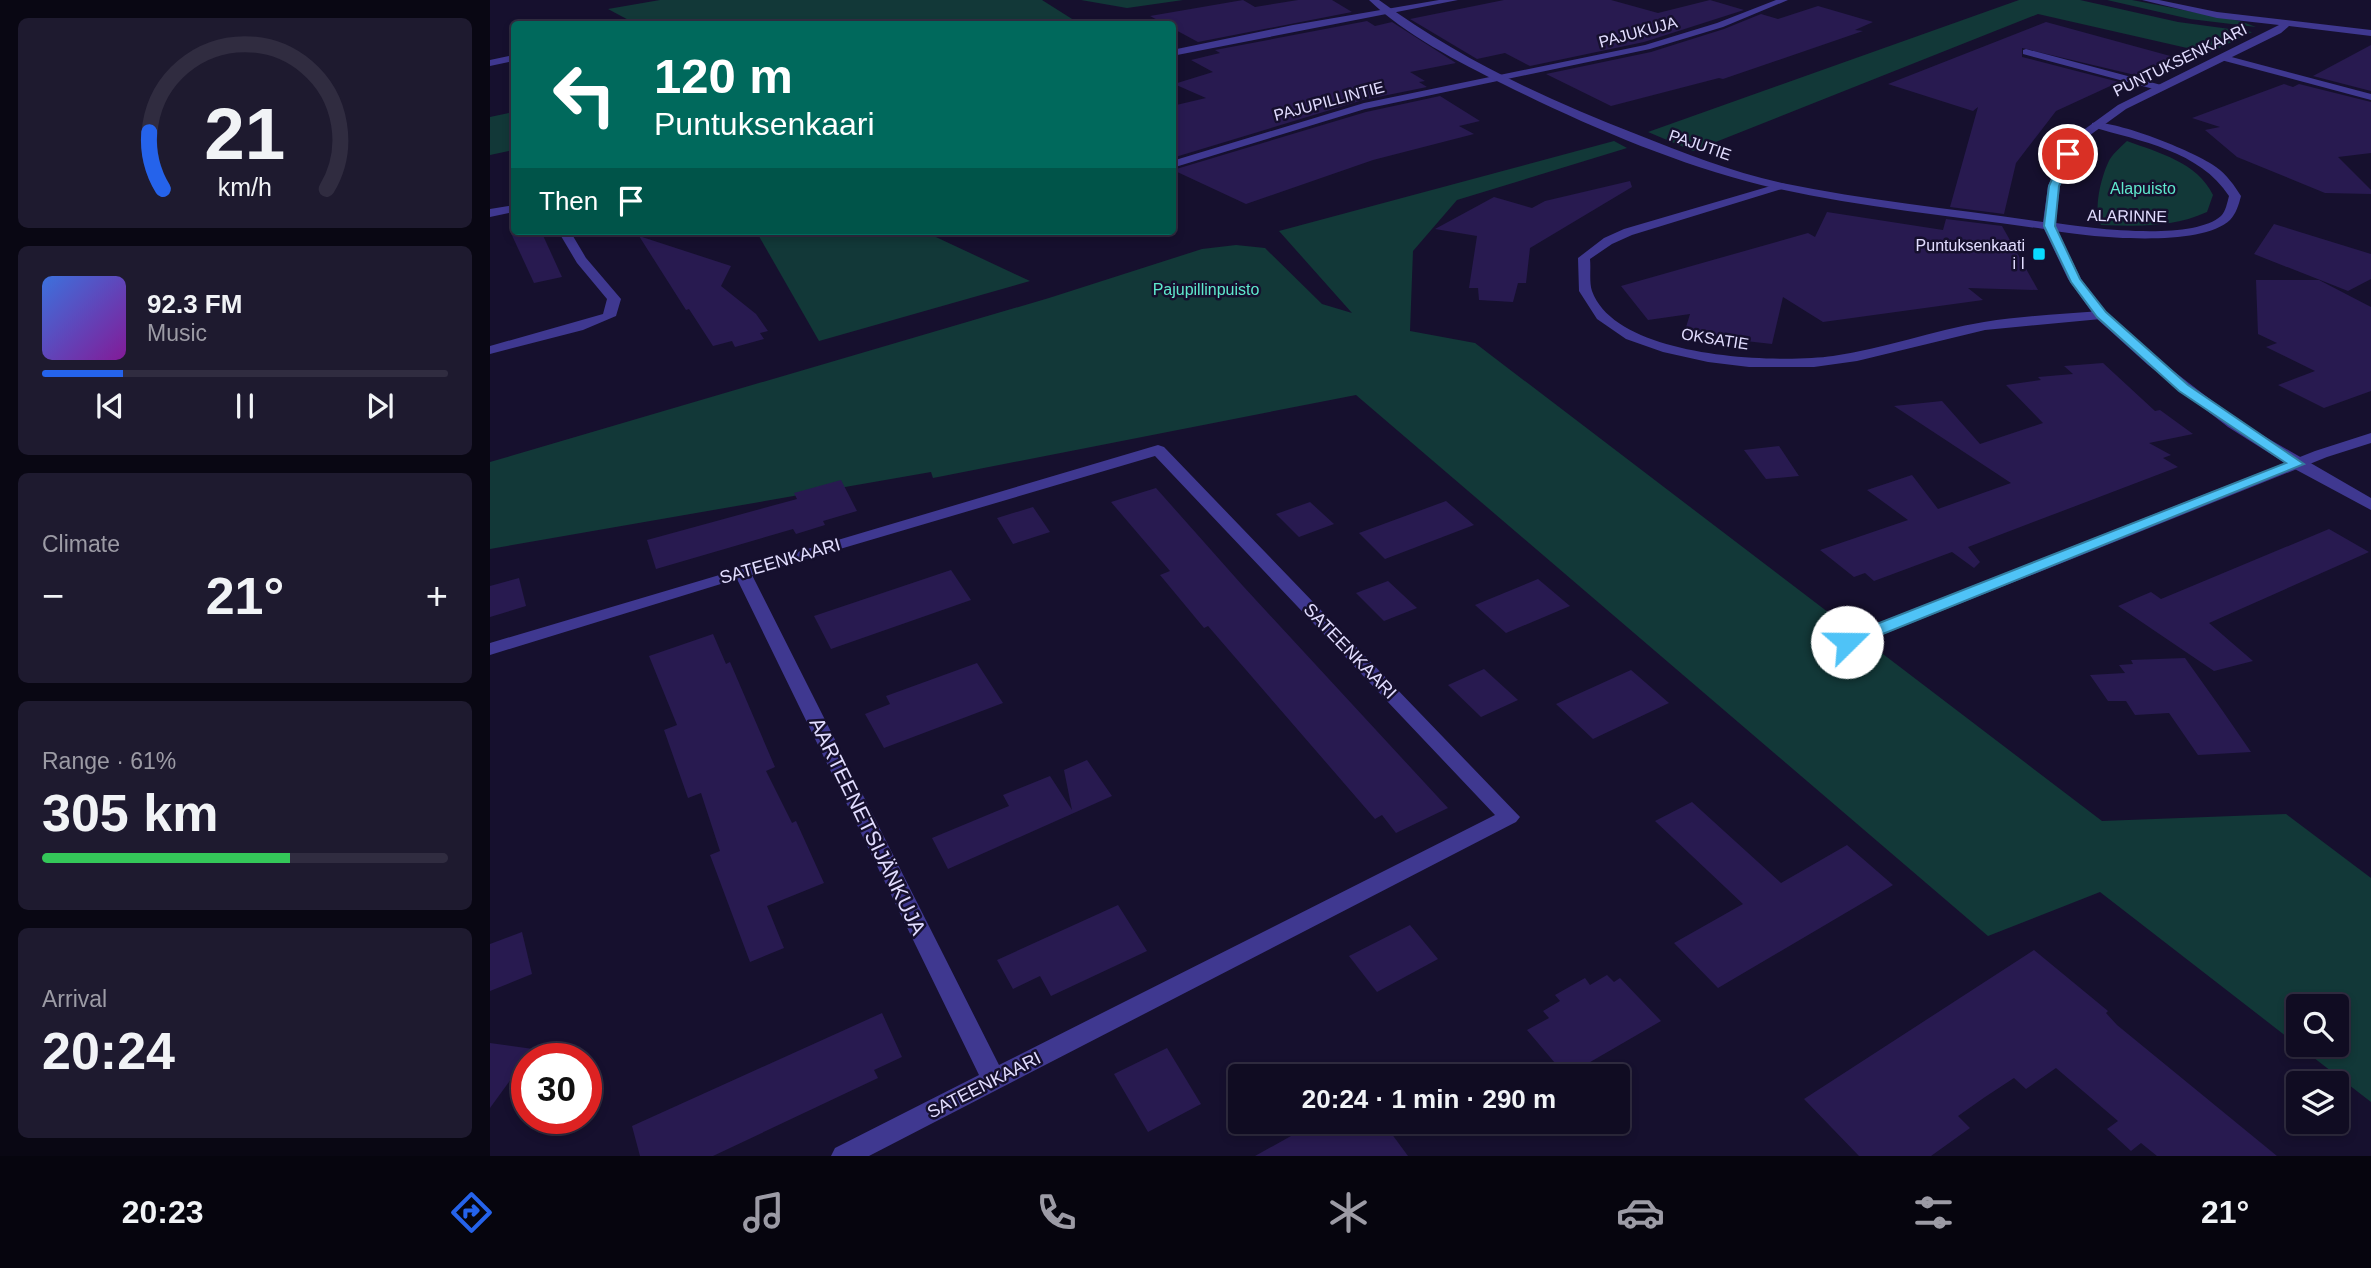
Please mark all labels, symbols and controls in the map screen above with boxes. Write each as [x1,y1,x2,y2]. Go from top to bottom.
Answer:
street label: PAJUKUJA [1597,13,1679,51]
street label: PUNTUKSENKAARI [2110,20,2250,100]
icon: left [539,49,630,140]
text: 120 m [654,49,793,103]
street label: PAJUPILLINTIE [1272,78,1386,124]
text: 21 [205,93,285,174]
text: Puntuksenkaari [654,106,875,142]
pin [2038,124,2098,184]
street label: PAJUTIE [1667,126,1733,164]
icon: arrive [2049,135,2087,173]
text: km/h [218,173,272,201]
park label: Alapuisto [2110,180,2176,197]
icon: arrive [612,182,650,220]
text: Then [539,186,598,216]
street label: ALARINNE [2087,207,2167,225]
place label: Puntuksenkaati i I [1916,237,2025,272]
marker: Puntuksenkaati i I [2031,246,2047,262]
park label: Pajupillinpuisto [1153,281,1259,298]
text: 92.3 FM [147,289,242,319]
text: Music [147,320,207,346]
street label: OKSATIE [1680,325,1750,353]
icon: previous [91,387,129,425]
icon: pause [226,387,264,425]
icon: next [361,387,399,425]
text: Climate [42,531,120,557]
street label: SATEENKAARI [717,534,843,588]
text: 21° [206,567,284,625]
text: − [42,575,64,617]
text: + [426,575,448,617]
street label: SATEENKAARI [1299,599,1401,703]
position arrow [1810,605,1884,679]
street label: AARTEENETSIJÄNKUJA [805,714,931,938]
text: Range · 61% [42,748,176,774]
text: 305 km [42,784,218,842]
text: Arrival [42,986,107,1012]
map controls [2286,994,2349,1134]
button: search [2286,994,2349,1057]
text: 20:24 [42,1022,175,1080]
speed limit sign: 30 [511,1043,602,1134]
street label: SATEENKAARI [924,1048,1044,1122]
button: layers [2286,1071,2349,1134]
text: 20:24 · 1 min · 290 m [1302,1084,1556,1114]
icon: directions [447,1188,496,1237]
icon: music [739,1188,788,1237]
icon: phone [1032,1188,1081,1237]
icon: climate [1324,1188,1373,1237]
icon: car [1616,1188,1665,1237]
icon: filters [1909,1188,1958,1237]
text: 20:23 [122,1194,204,1230]
text: 21° [2201,1194,2249,1230]

